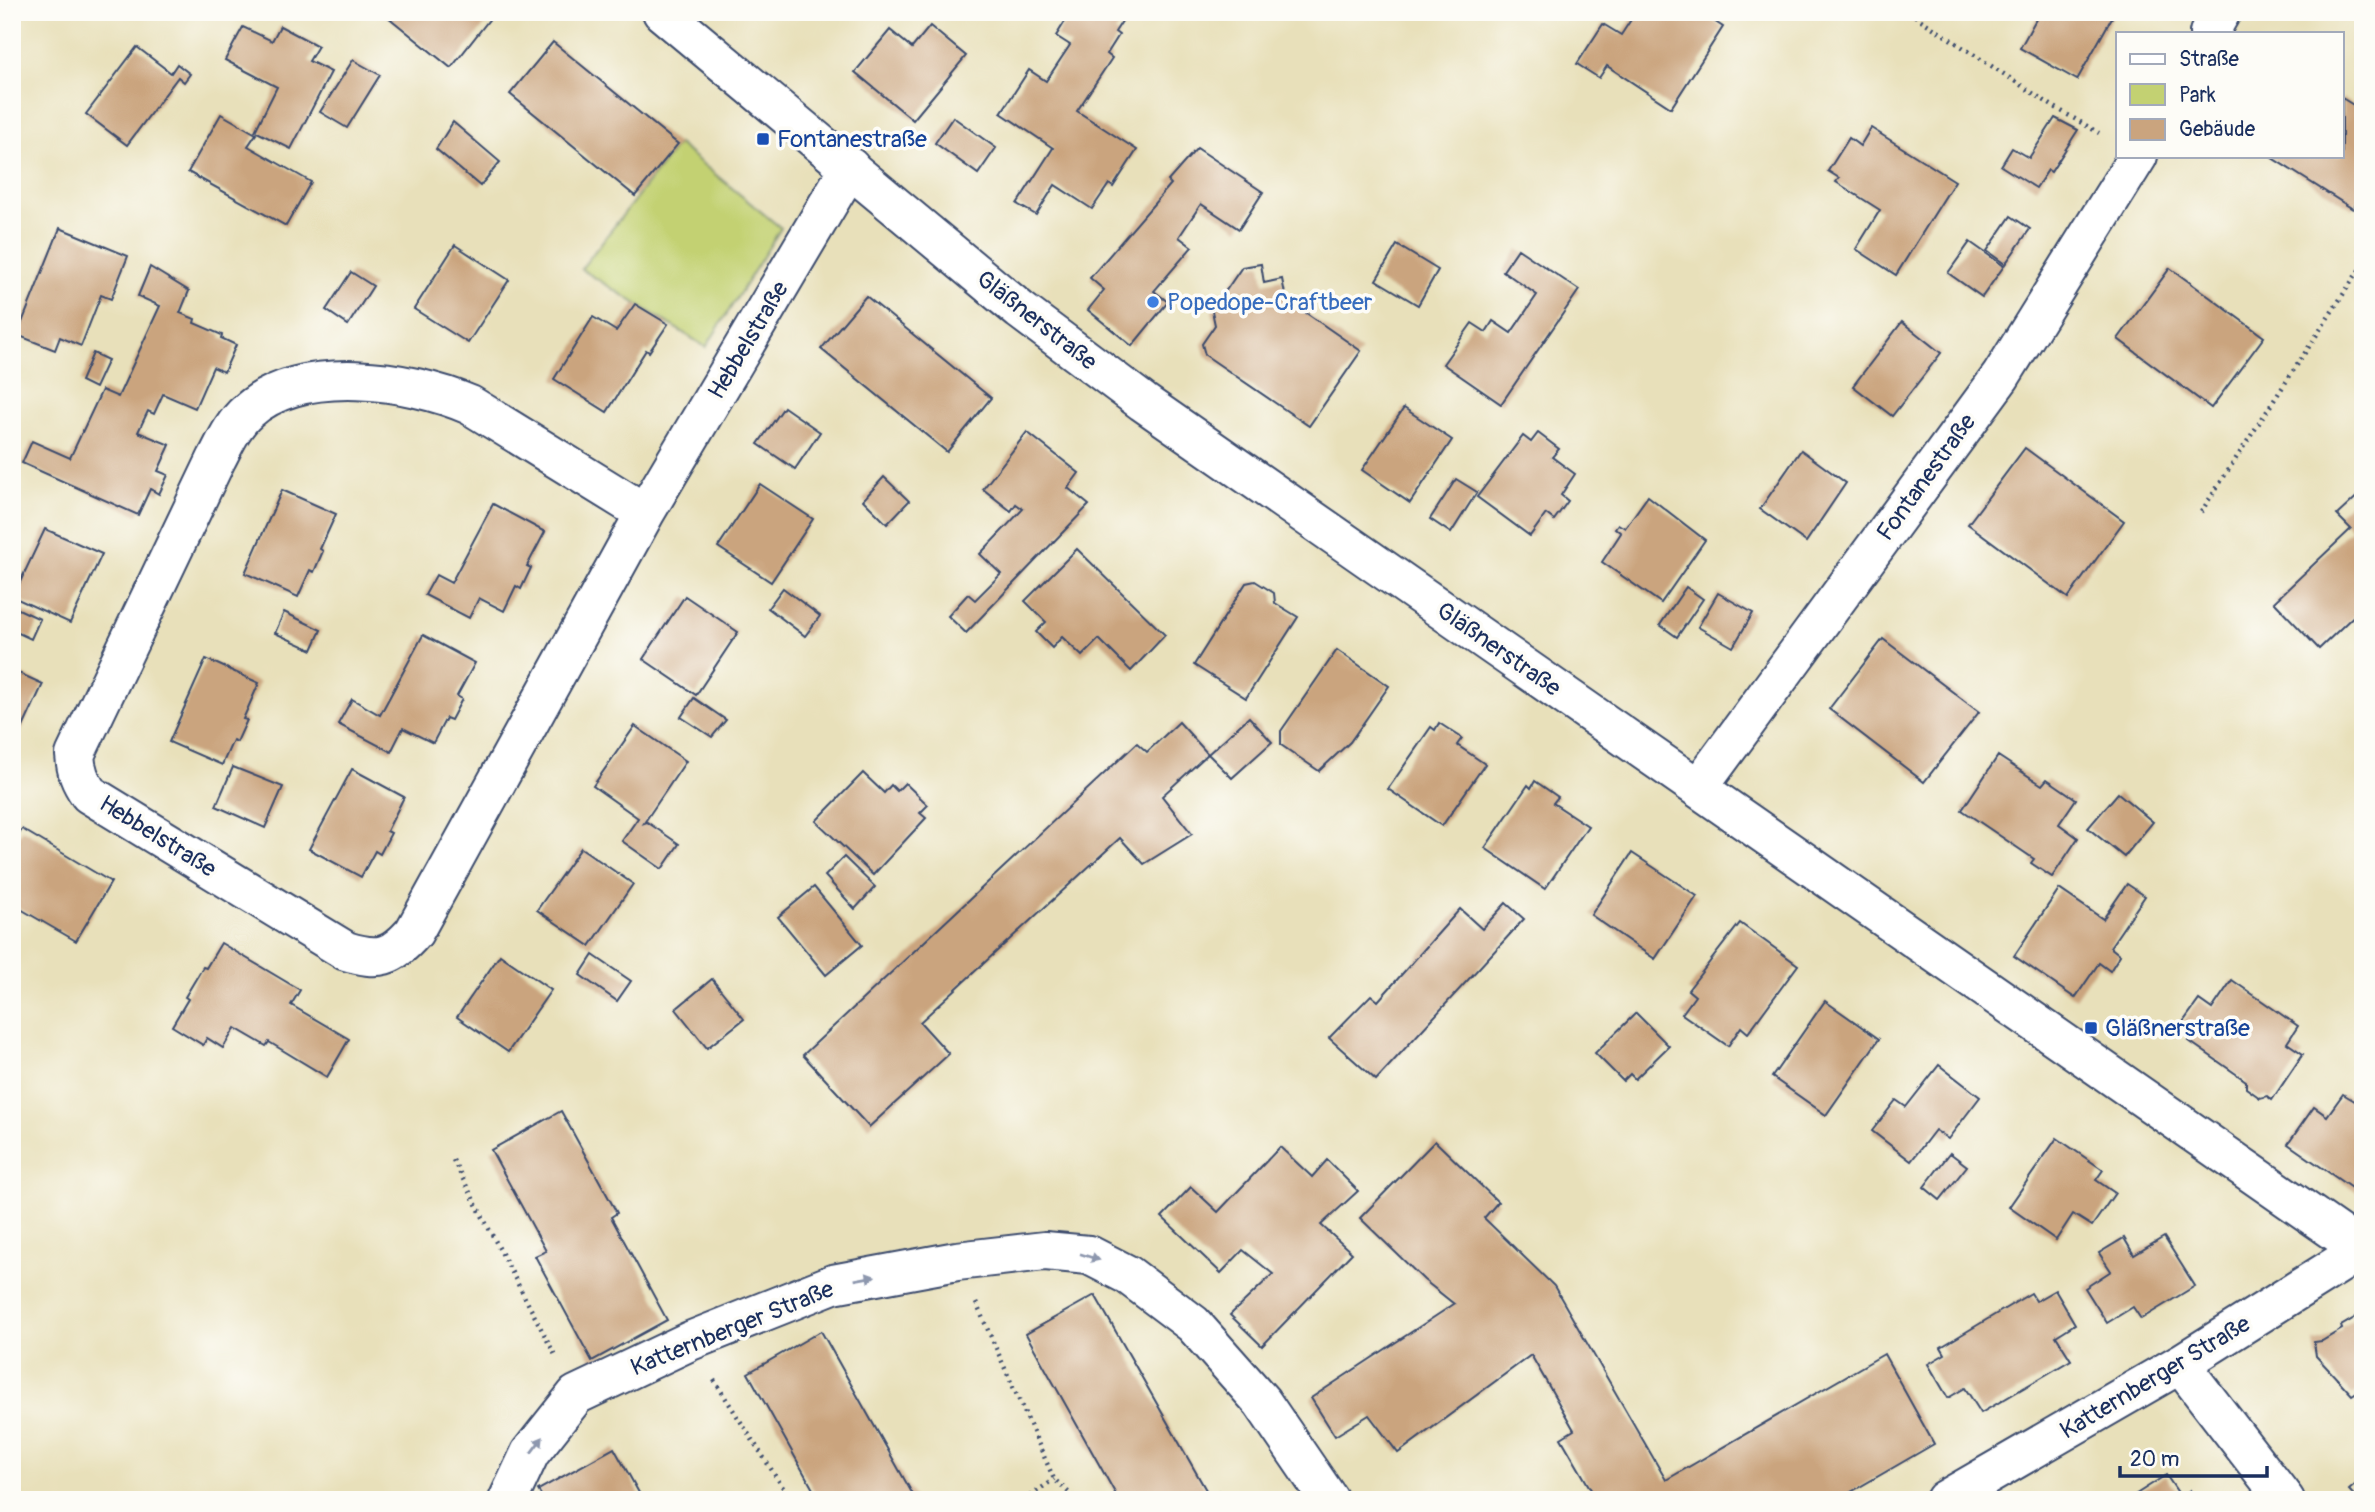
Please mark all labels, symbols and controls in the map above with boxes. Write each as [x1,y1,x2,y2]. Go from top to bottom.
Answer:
legend [2116,32,2344,158]
text: Straße [2179,46,2239,73]
text: Park [2179,82,2216,109]
text: Gebäude [2179,116,2256,143]
place label: Fontanestraße [777,125,927,154]
marker: Fontanestraße [755,131,771,147]
street label: Gläßnerstraße [971,264,1103,377]
street label: Hebbelstraße [702,276,795,404]
place label: Popedope-Craftbeer [1167,288,1373,317]
marker: Popedope-Craftbeer [1145,294,1161,310]
street label: Fontanestraße [1871,408,1982,546]
street label: Gläßnerstraße [1431,596,1567,703]
street label: Hebbelstraße [94,789,222,884]
place label: Gläßnerstraße [2105,1014,2250,1043]
marker: Gläßnerstraße [2083,1020,2099,1036]
one-way arrow [1080,1253,1101,1263]
one-way arrow [855,1272,877,1283]
street label: Katternberger Straße [626,1274,838,1382]
street label: Katternberger Straße [2055,1309,2256,1446]
scale bar [2120,1435,2266,1479]
one-way arrow [530,1436,545,1454]
text: 20 m [2130,1446,2179,1473]

